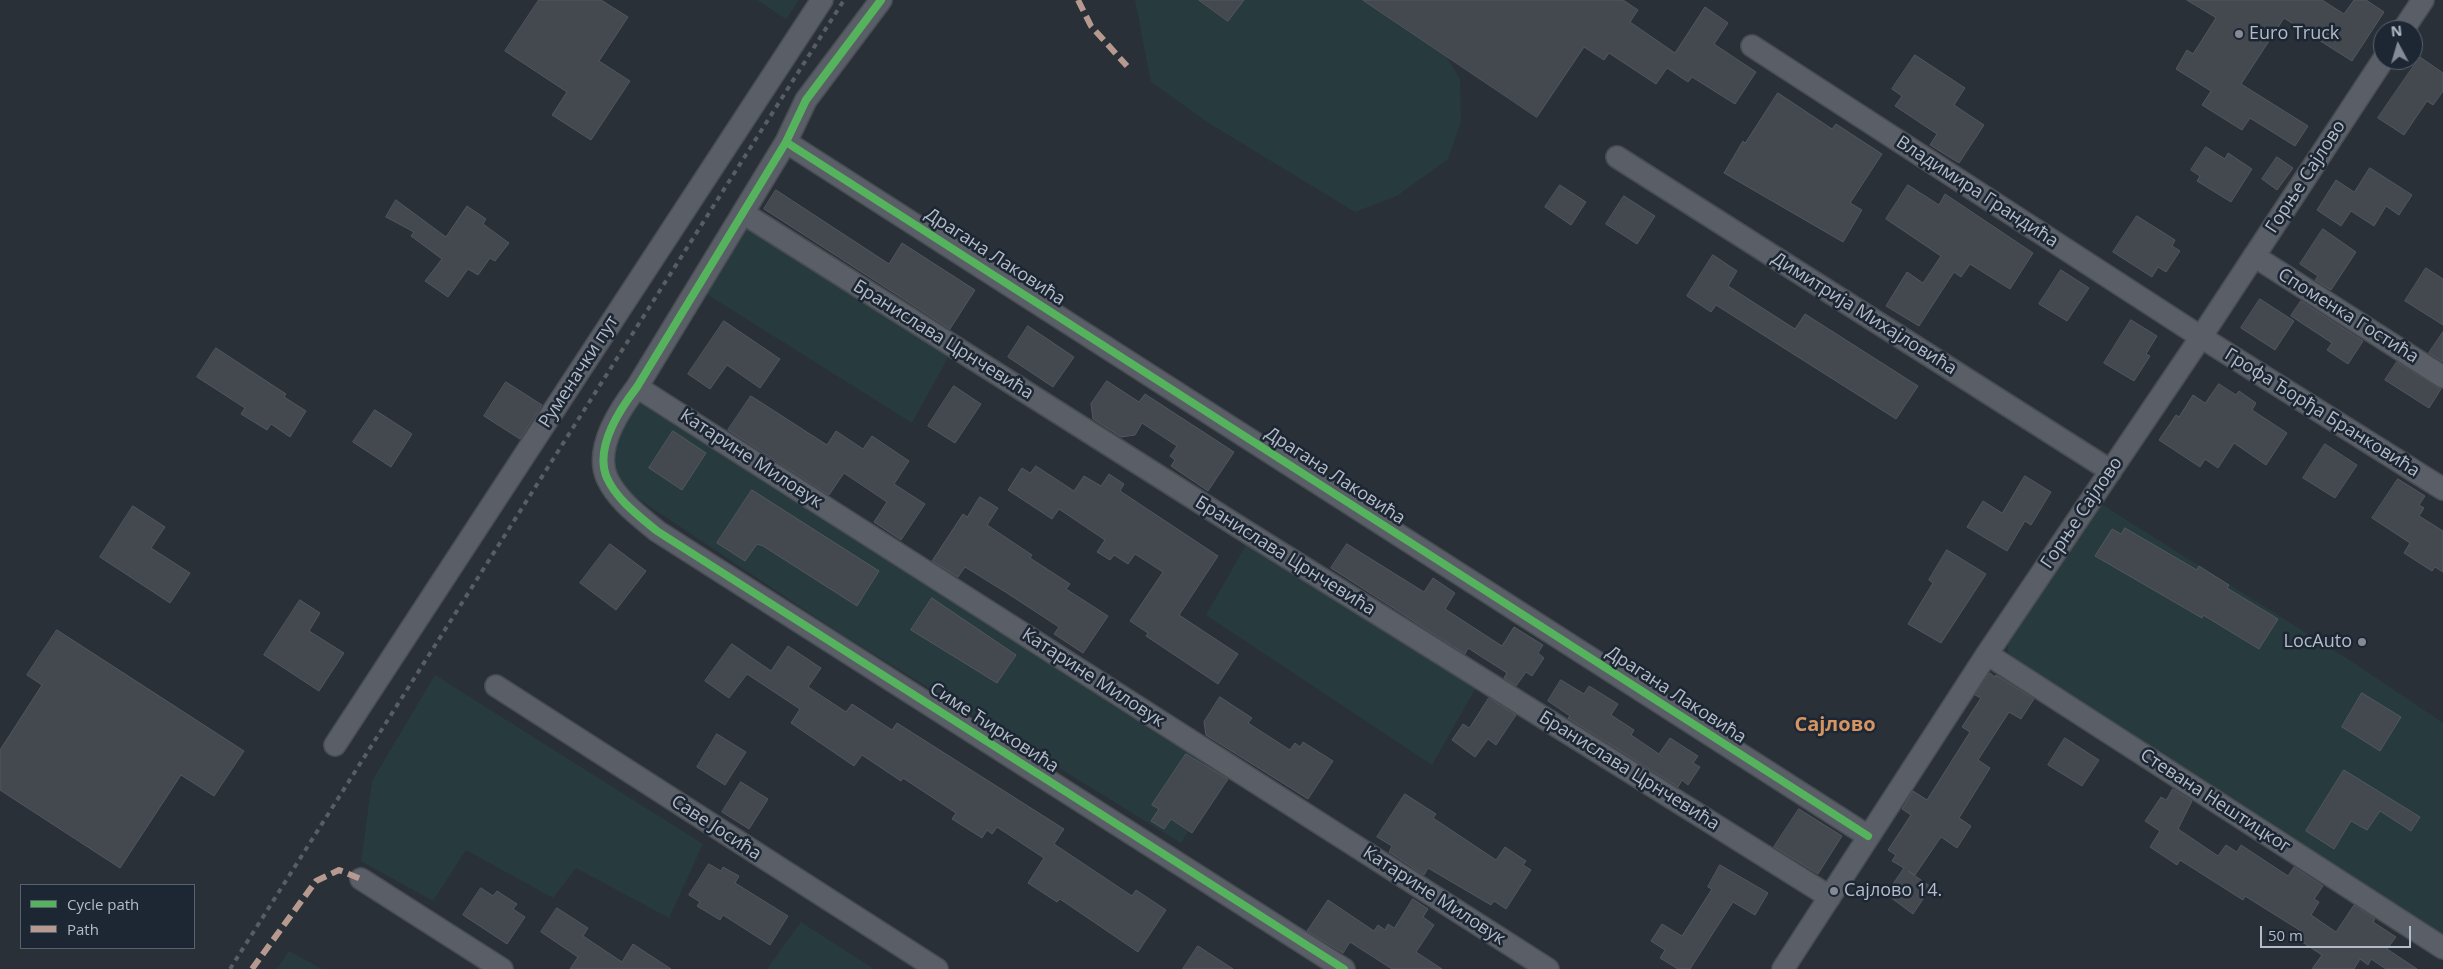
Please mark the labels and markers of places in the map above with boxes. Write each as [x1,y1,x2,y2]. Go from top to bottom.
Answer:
place label: Euro Truck [2249,23,2339,45]
marker: Euro Truck [2233,28,2245,40]
place label: LocAuto [2283,631,2352,653]
marker: LocAuto [2356,636,2368,648]
place label: Сајлово 14. [1844,880,1942,902]
marker: Сајлово 14. [1828,885,1840,897]

